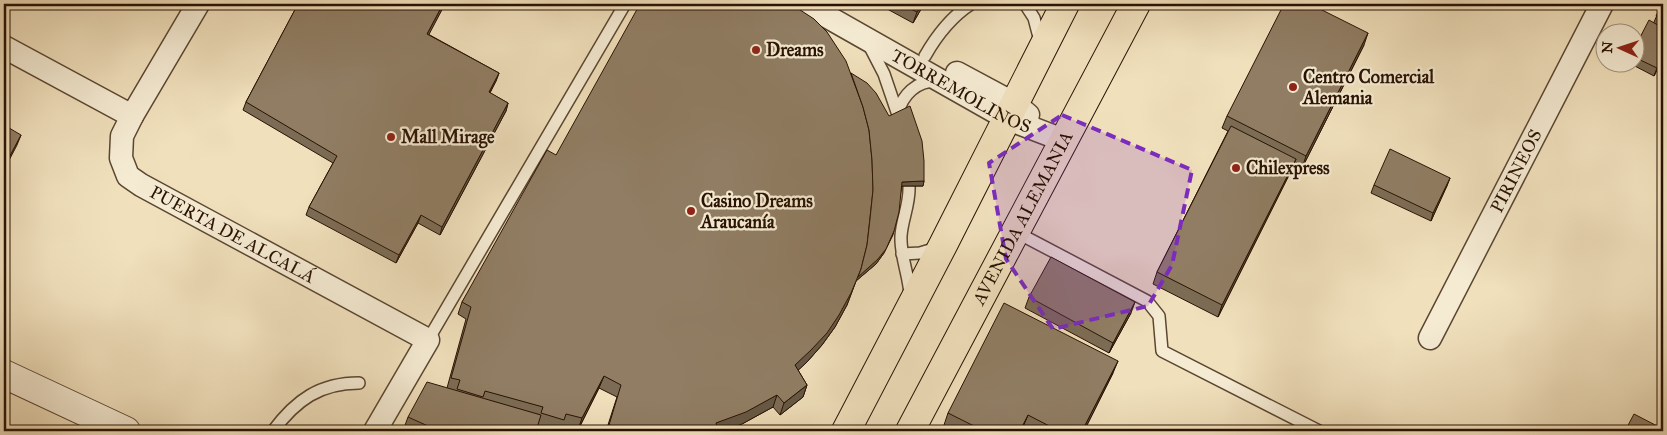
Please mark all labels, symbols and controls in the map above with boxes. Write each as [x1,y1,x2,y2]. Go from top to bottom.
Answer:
north arrow [1594,22,1644,72]
place label: Dreams [766,39,824,61]
text: N [1599,41,1616,54]
marker: Dreams [750,44,762,56]
street label: TORREMOLINOS [887,44,1034,138]
place label: Centro Comercial Alemania [1302,66,1435,109]
marker: Centro Comercial Alemania [1287,81,1299,93]
place label: Mall Mirage [401,126,495,149]
street label: PIRINEOS [1486,126,1547,216]
street label: AVENIDA ALEMANIA [967,127,1078,309]
marker: Mall Mirage [385,131,397,143]
place label: Chilexpress [1246,157,1330,180]
marker: Chilexpress [1230,162,1242,174]
street label: PUERTA DE ALCALÁ [146,181,320,288]
place label: Casino Dreams Araucanía [700,190,813,233]
marker: Casino Dreams Araucanía [685,205,697,217]

